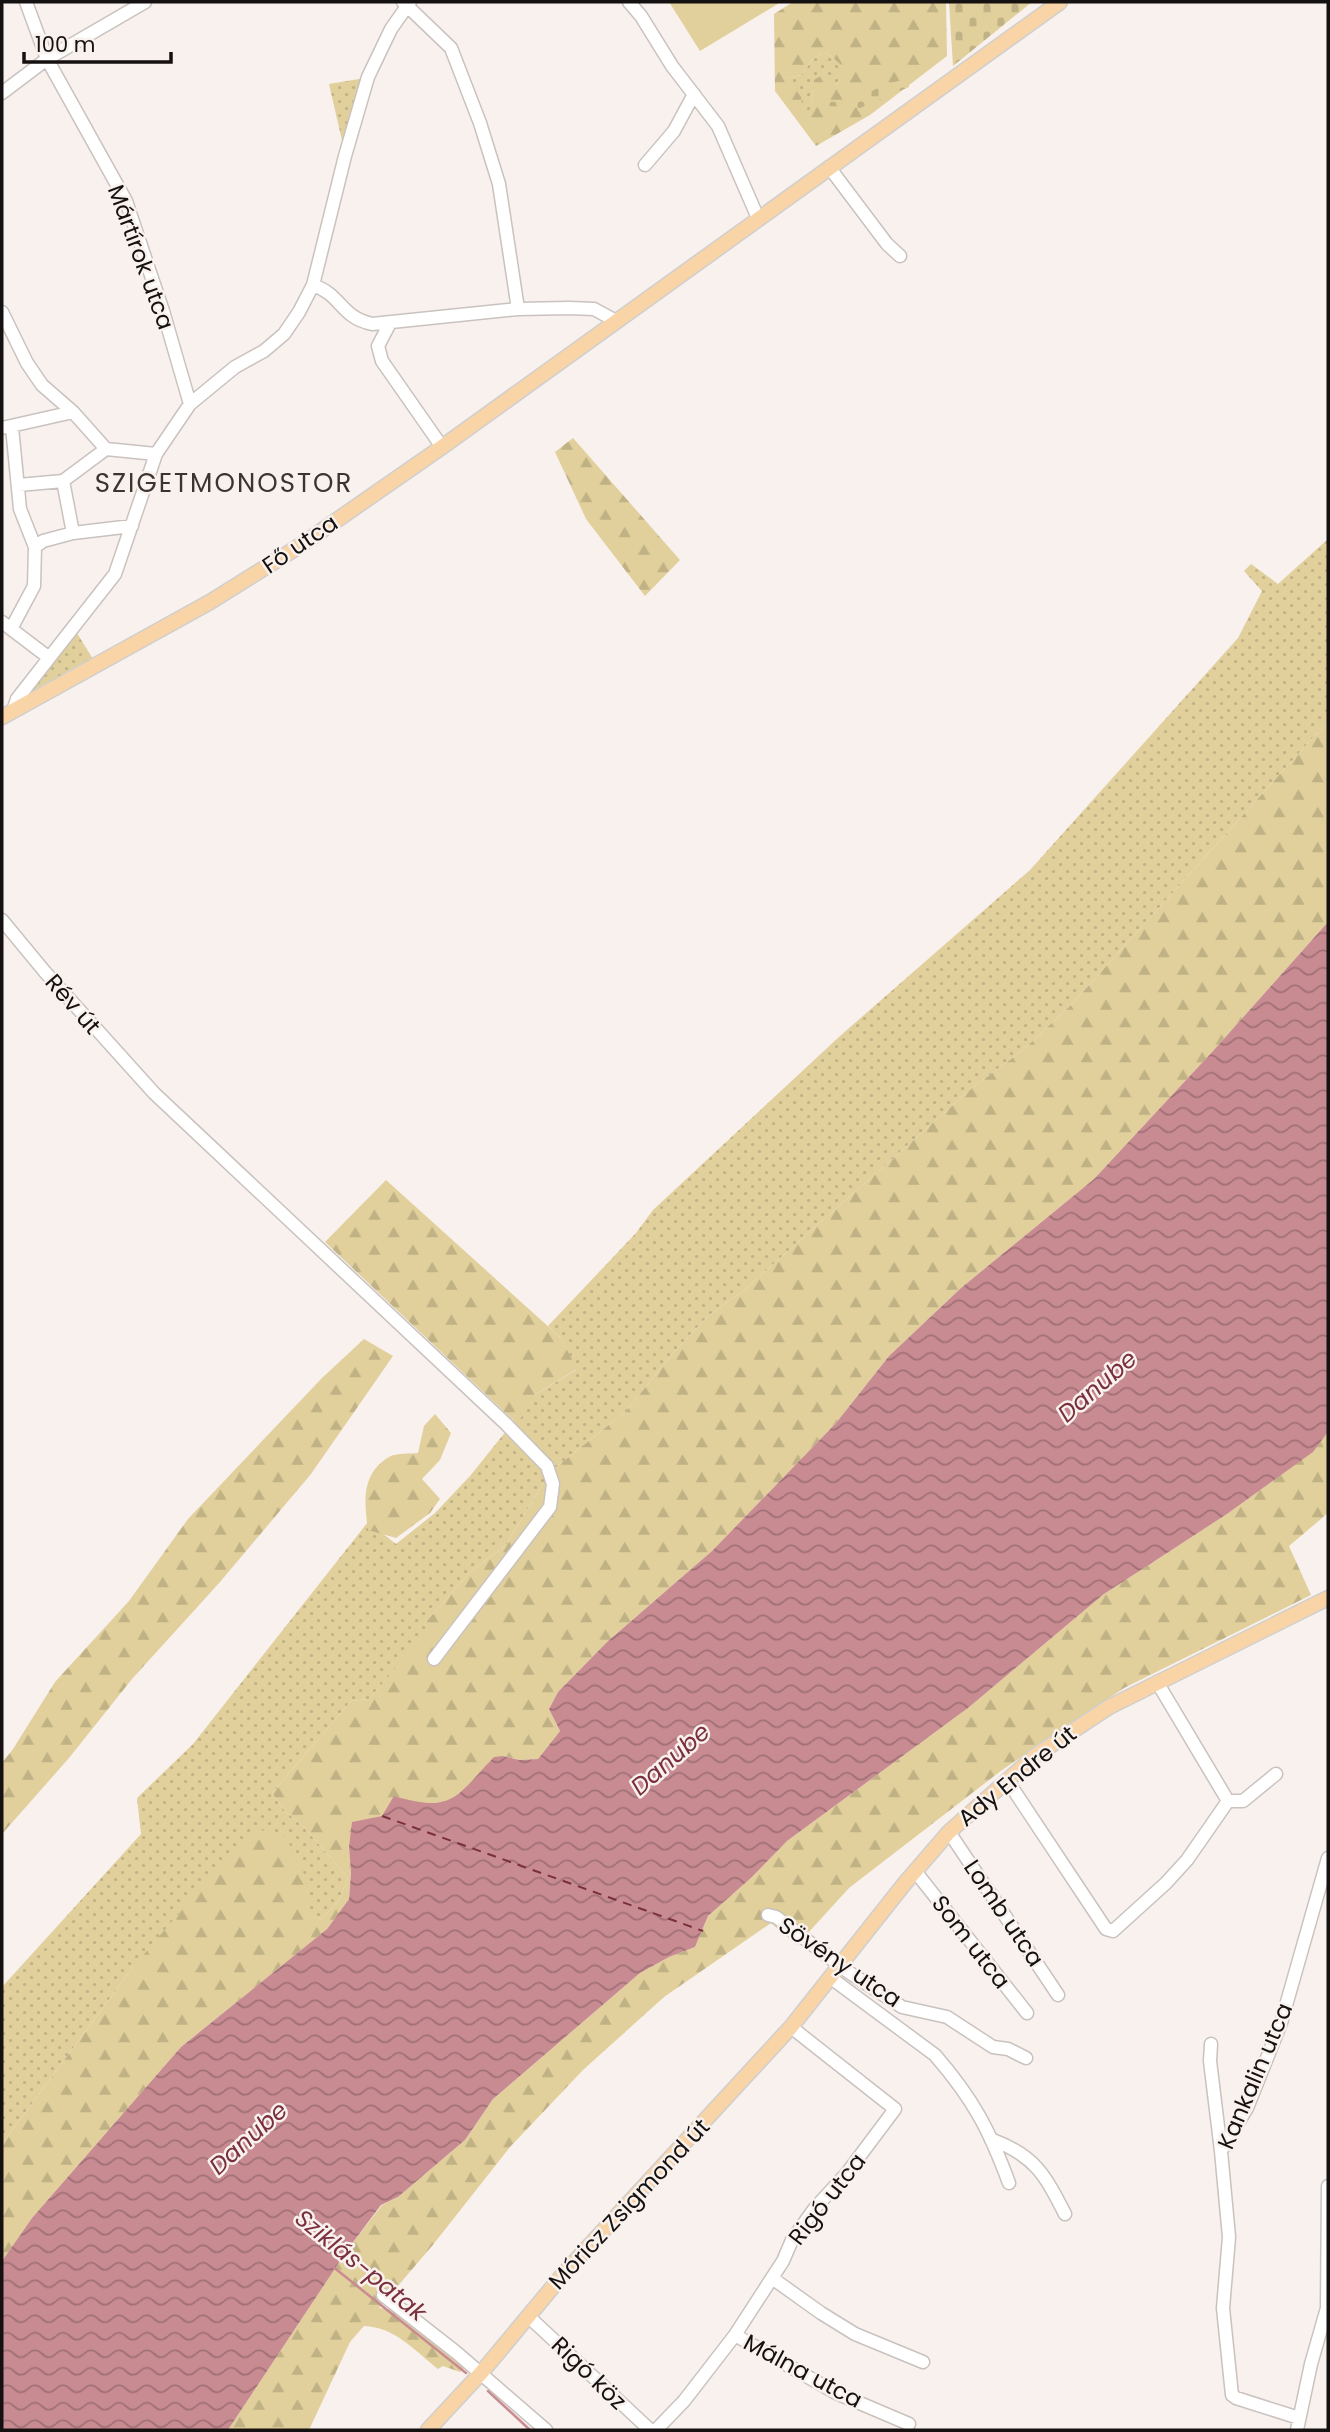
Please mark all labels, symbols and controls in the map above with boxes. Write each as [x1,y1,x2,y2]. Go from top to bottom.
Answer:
scale bar [24,21,172,65]
text: 100 m [35,30,95,59]
street label: Mártírok utca [100,180,182,334]
district label: SZIGETMONOSTOR [95,465,353,501]
street label: Fő utca [256,507,344,581]
street label: Rév út [38,967,108,1041]
water label: Danube [1050,1342,1144,1430]
water label: Danube [623,1715,717,1803]
street label: Ady Endre út [951,1718,1083,1834]
street label: Lomb utca [956,1853,1052,1973]
street label: Som utca [924,1889,1018,1995]
street label: Sövény utca [772,1909,908,2015]
street label: Kankalin utca [1210,1998,1300,2154]
water label: Danube [202,2094,294,2182]
street label: Móricz Zsigmond út [541,2112,717,2296]
street label: Rigó utca [781,2146,873,2252]
water label: Sziklás-patak [288,2202,435,2329]
street label: Málna utca [738,2326,868,2416]
street label: Rigó köz [544,2329,634,2417]

